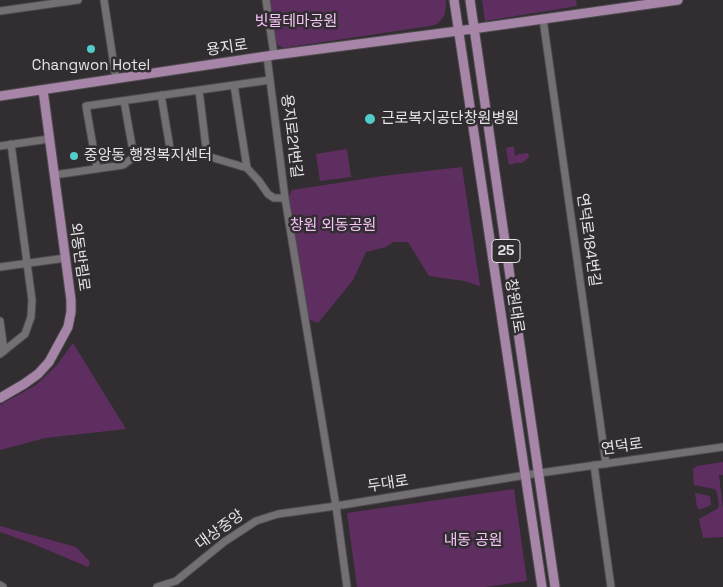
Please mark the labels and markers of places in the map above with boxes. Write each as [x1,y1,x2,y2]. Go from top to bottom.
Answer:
marker: Changwon Hotel [85,43,97,55]
place label: Changwon Hotel [32,57,150,75]
place label: 근로복지공단창원병원 [381,110,519,128]
marker: 근로복지공단창원병원 [363,112,377,126]
place label: 중앙동 행정복지센터 [84,147,212,165]
marker: 중앙동 행정복지센터 [68,150,80,162]

